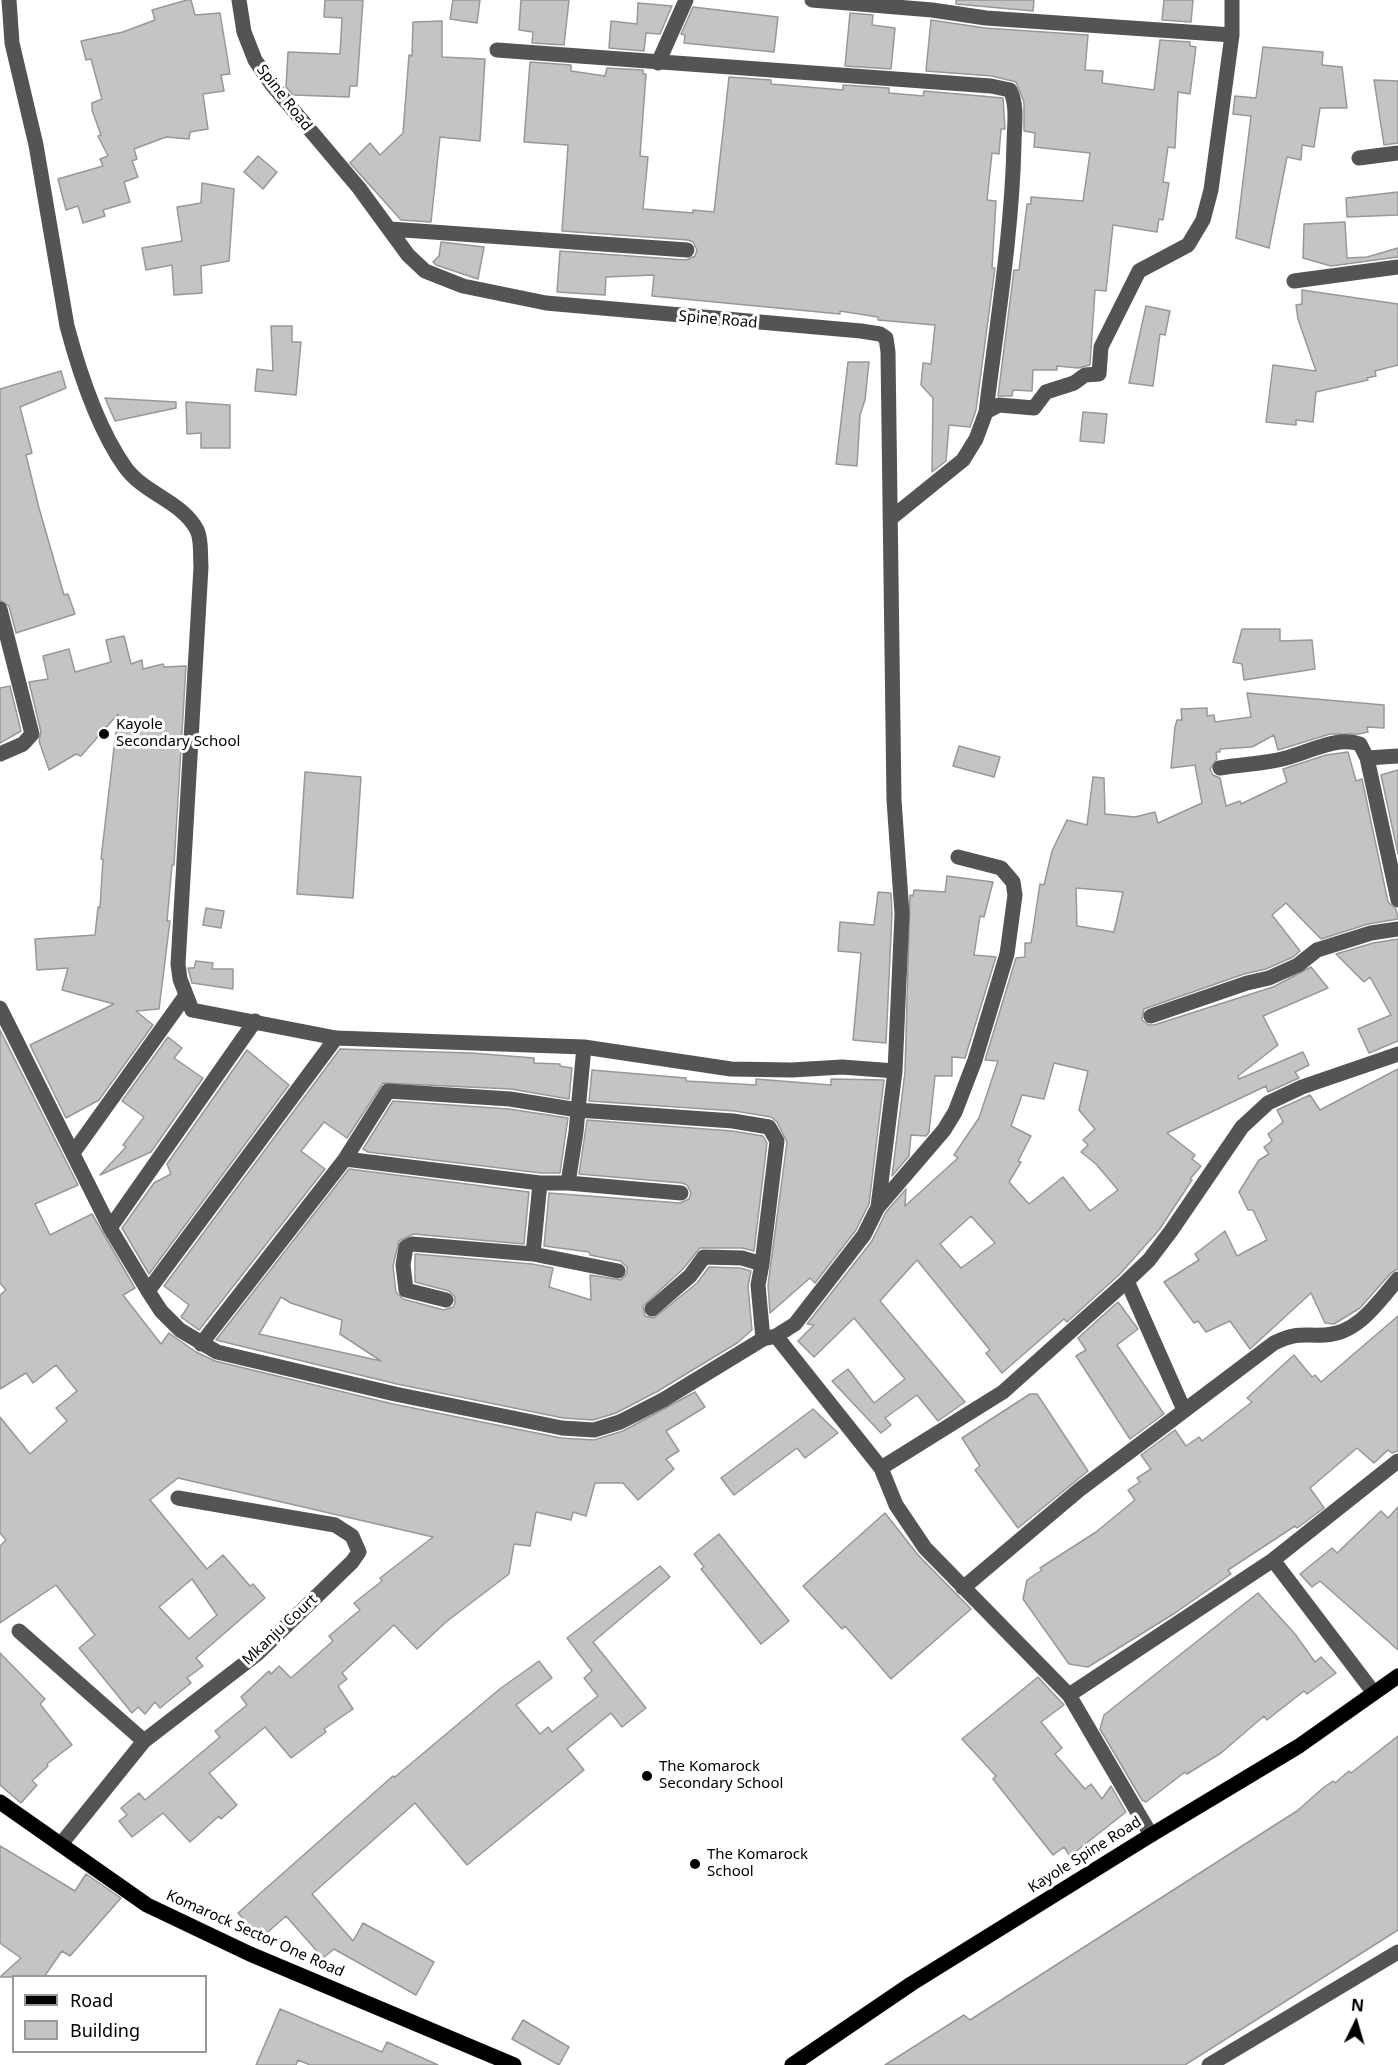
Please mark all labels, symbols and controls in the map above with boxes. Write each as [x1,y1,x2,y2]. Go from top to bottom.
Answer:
street label: Spine Road [253,61,315,135]
street label: Spine Road [678,308,758,332]
place label: Kayole Secondary School [116,716,240,751]
marker: Kayole Secondary School [97,727,111,741]
street label: Mkanju Court [239,1591,321,1669]
place label: The Komarock Secondary School [659,1758,783,1793]
marker: The Komarock Secondary School [640,1769,654,1783]
street label: Kayole Spine Road [1025,1813,1145,1897]
place label: The Komarock School [707,1846,808,1881]
marker: The Komarock School [688,1857,702,1871]
street label: Komarock Sector One Road [163,1887,347,1981]
legend [12,1975,207,2053]
text: Road [70,1988,113,2012]
north arrow [1326,1993,1386,2053]
text: N [1350,1994,1365,2017]
text: Building [70,2018,140,2042]

